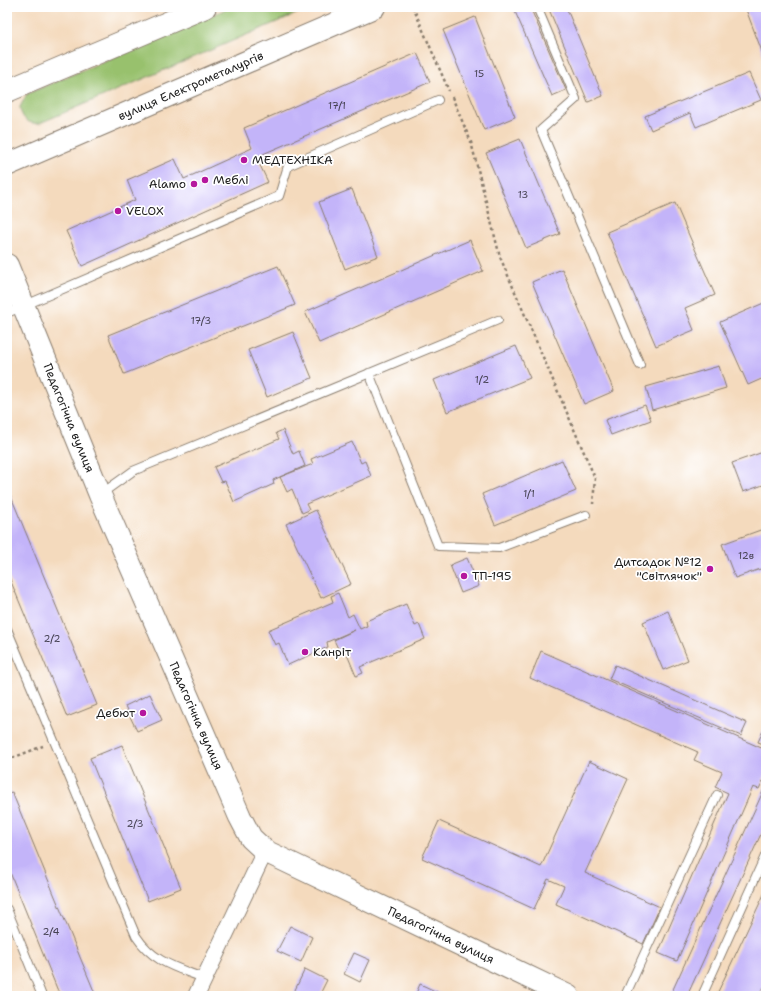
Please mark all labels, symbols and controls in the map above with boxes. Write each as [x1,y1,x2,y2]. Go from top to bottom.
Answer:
street label: вулиця Електрометалургів [115,48,266,124]
house number: 15 [474,67,484,80]
house number: 17/1 [328,99,346,112]
place label: МЕДТЕХНІКА [252,152,333,168]
marker: МЕДТЕХНІКА [239,155,249,165]
place label: Меблі [213,172,249,188]
marker: Меблі [200,175,210,185]
place label: Alamo [149,176,186,192]
marker: Alamo [189,179,199,189]
house number: 13 [518,188,528,201]
place label: VELOX [126,203,164,219]
marker: VELOX [113,206,123,216]
house number: 17/3 [191,314,211,327]
street label: Педагогічна вулиця [40,361,98,475]
house number: 1/2 [475,373,489,386]
house number: 1/1 [523,487,535,500]
house number: 12в [738,549,754,562]
place label: Дитсадок №12 "Світлячок" [614,554,702,584]
marker: Дитсадок №12 "Світлячок" [705,564,715,574]
place label: ТП-195 [472,568,511,584]
marker: ТП-195 [459,571,469,581]
house number: 2/2 [43,632,61,645]
place label: Канріт [313,644,352,660]
marker: Канріт [300,647,310,657]
street label: Педагогічна вулиця [166,659,227,772]
place label: Дебют [96,705,136,721]
marker: Дебют [138,708,148,718]
house number: 2/3 [126,817,144,830]
street label: Педагогічна вулиця [385,903,497,968]
house number: 2/4 [43,925,59,938]

